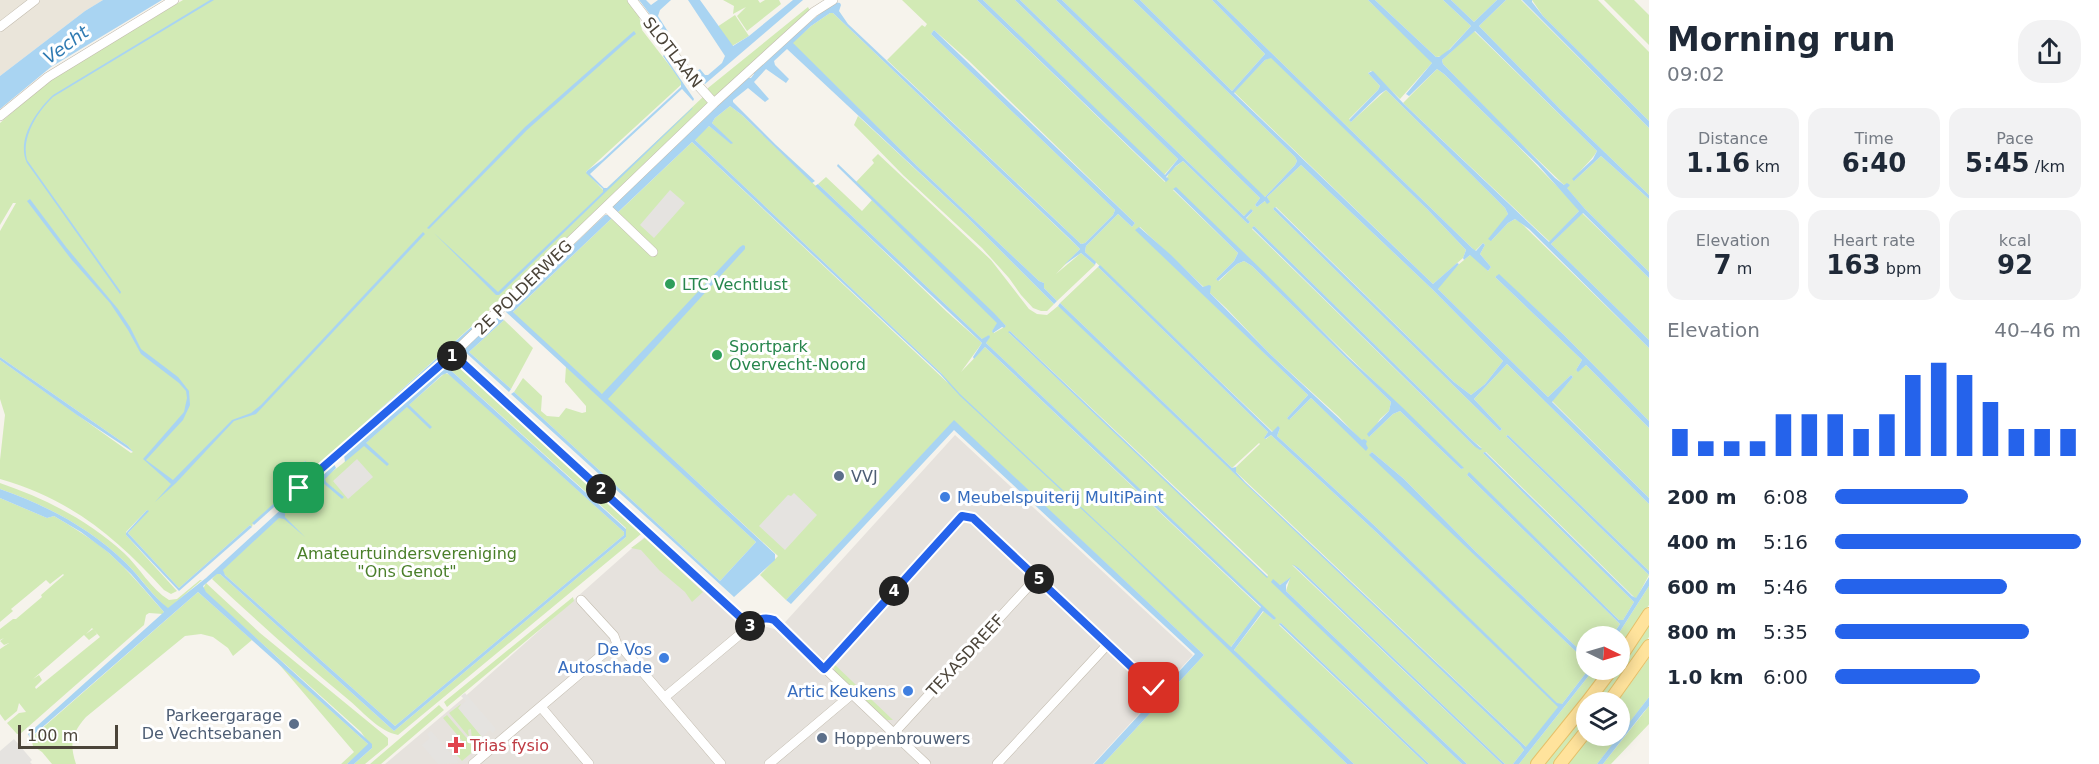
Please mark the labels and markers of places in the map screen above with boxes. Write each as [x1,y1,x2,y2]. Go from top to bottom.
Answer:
place label: LTC Vechtlust [682,275,788,294]
marker: LTC Vechtlust [663,277,677,291]
place label: Sportpark Overvecht-Noord [729,337,866,374]
pin: 1 [437,341,467,371]
marker: Sportpark Overvecht-Noord [710,348,724,362]
pin [273,462,324,513]
place label: VVJ [851,467,878,486]
marker: VVJ [832,469,846,483]
pin: 2 [586,474,616,504]
place label: Meubelspuiterij MultiPaint [957,488,1164,507]
marker: Meubelspuiterij MultiPaint [938,490,952,504]
pin: 5 [1024,564,1054,594]
pin: 4 [879,576,909,606]
pin: 3 [735,611,765,641]
place label: De Vos Autoschade [558,640,652,677]
marker: De Vos Autoschade [657,651,671,665]
pin [1128,662,1179,713]
place label: Artic Keukens [787,682,896,701]
marker: Artic Keukens [901,684,915,698]
place label: Parkeergarage De Vechtsebanen [142,706,282,743]
marker: Parkeergarage De Vechtsebanen [287,717,301,731]
place label: Hoppenbrouwers [834,729,970,748]
marker: Hoppenbrouwers [815,731,829,745]
marker: Trias fysio [447,736,465,754]
place label: Trias fysio [469,736,549,755]

